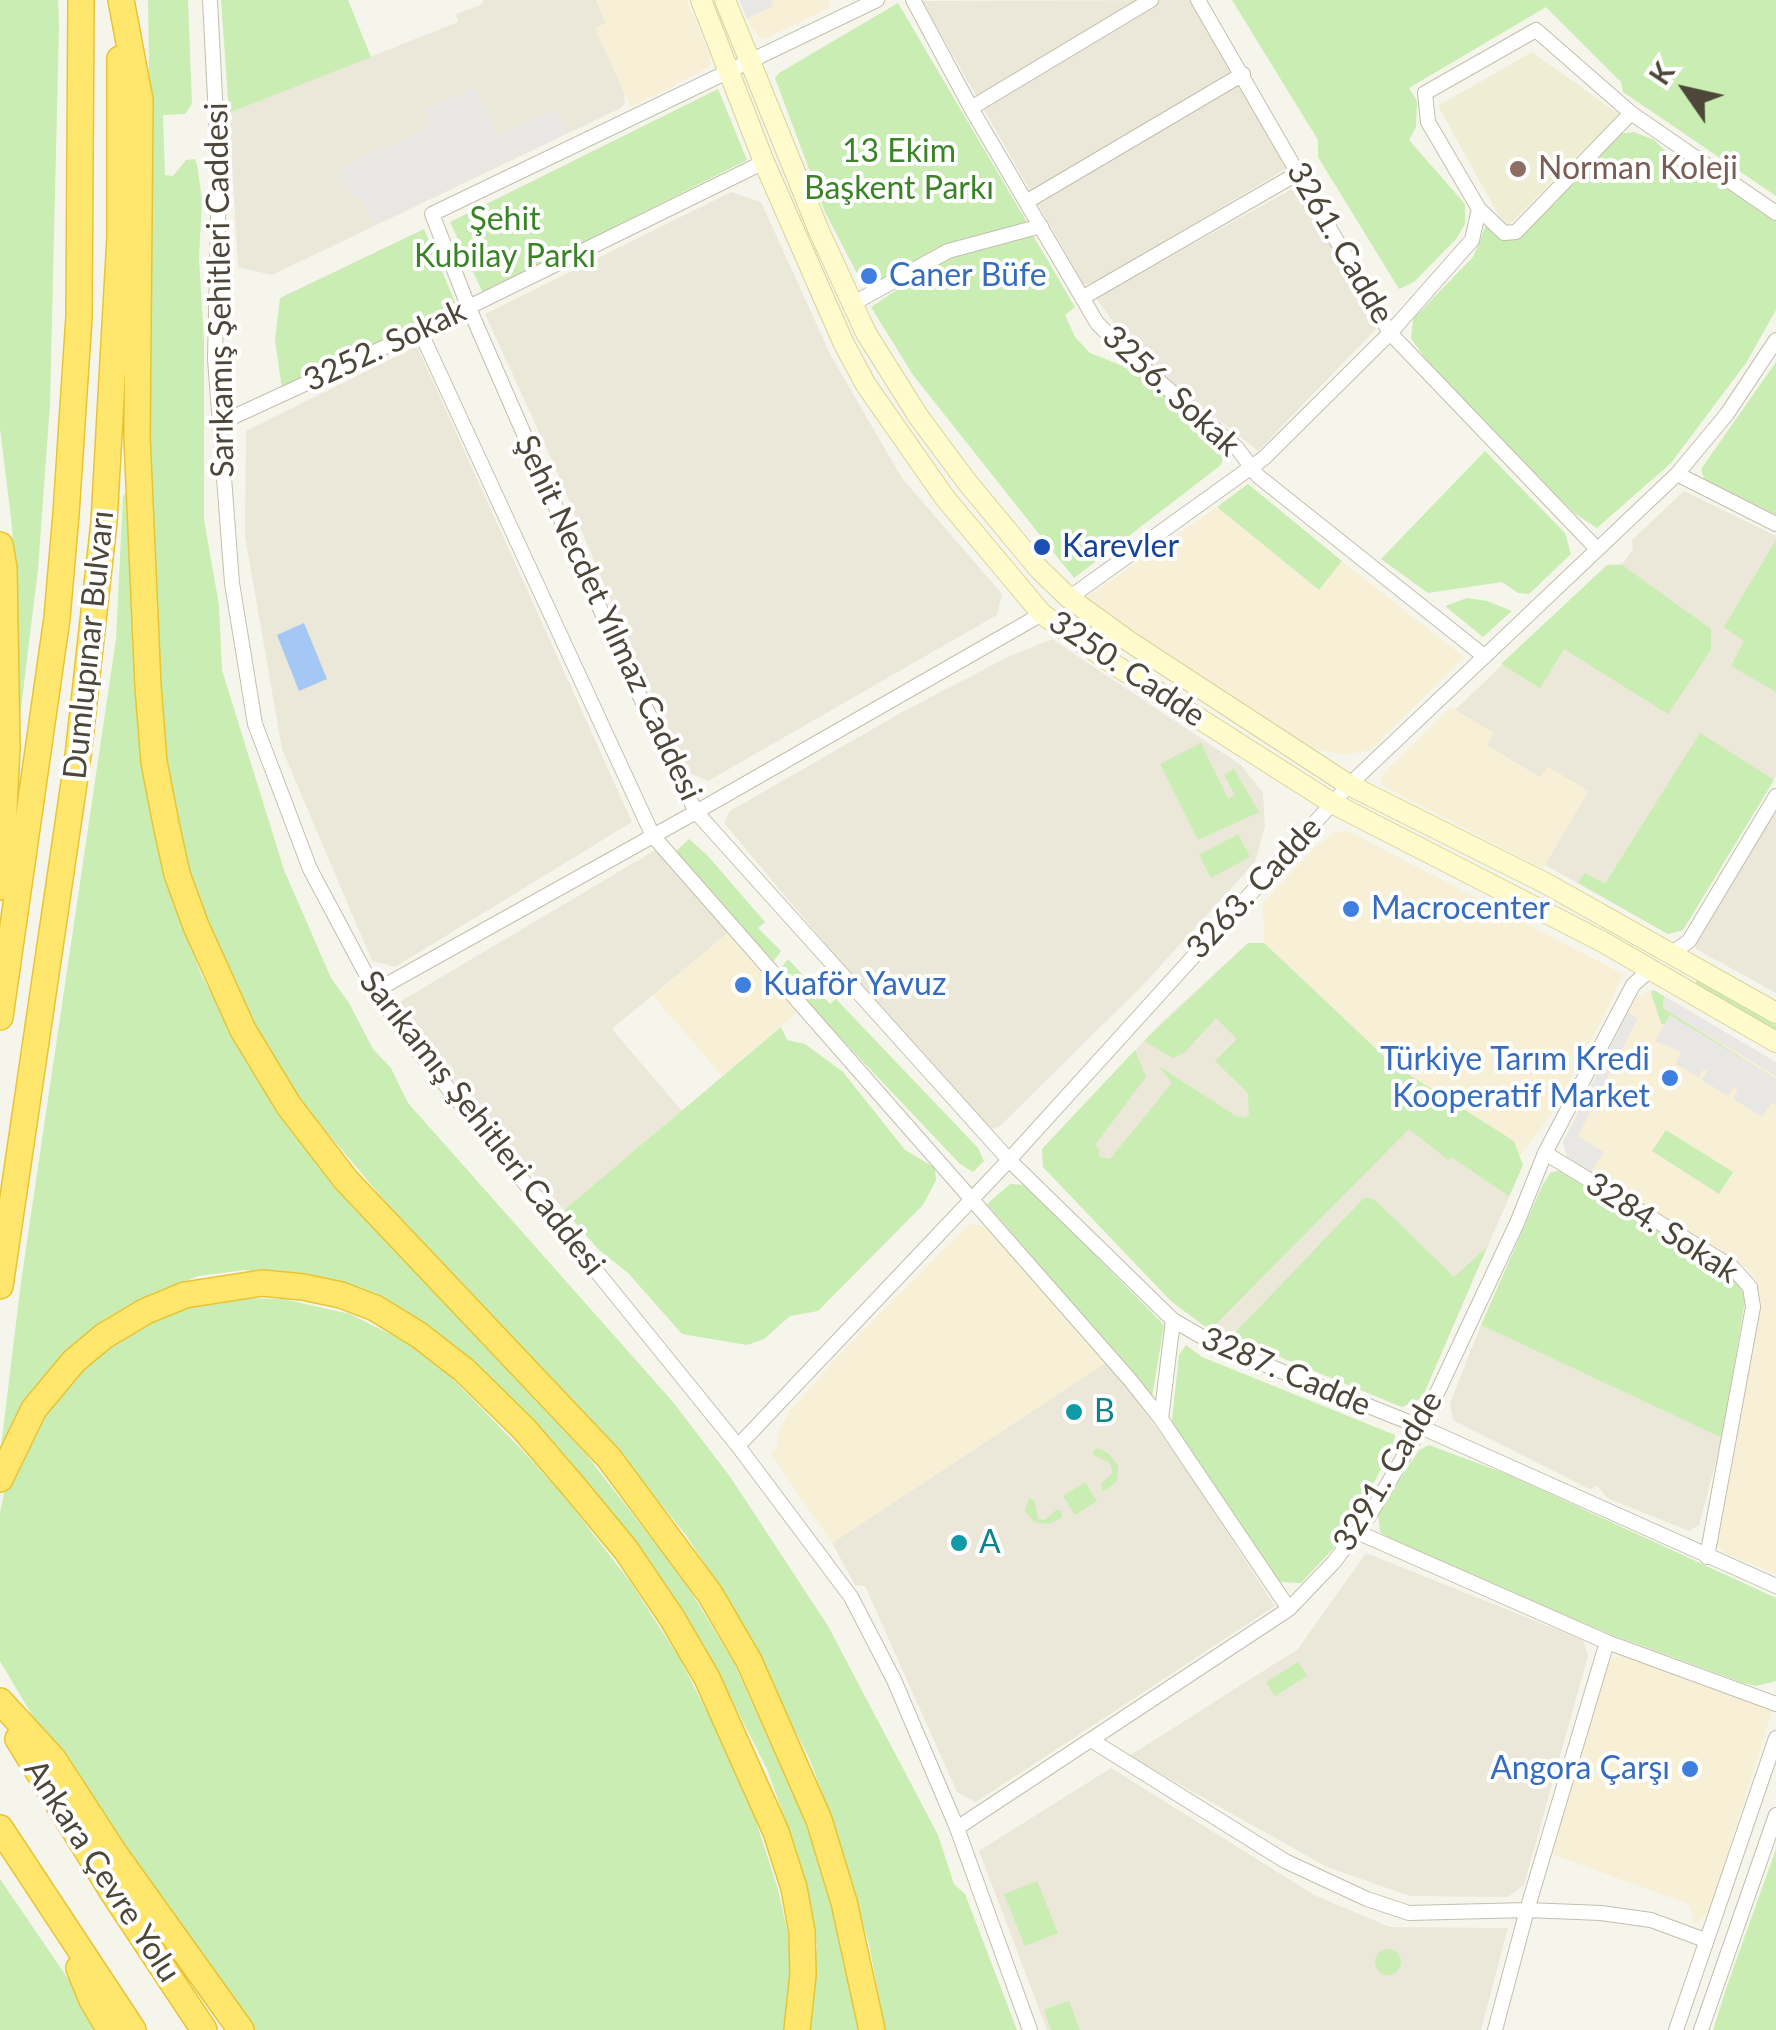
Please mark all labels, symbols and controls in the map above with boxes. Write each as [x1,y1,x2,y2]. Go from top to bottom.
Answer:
north arrow [1636,40,1736,140]
text: K [1642,56,1681,91]
street label: Sarıkamış Şehitleri Caddesi [198,102,242,478]
park label: 13 Ekim Başkent Parkı [804,133,994,208]
place label: Norman Koleji [1538,150,1738,188]
street label: 3261. Cadde [1278,155,1402,331]
marker: Norman Koleji [1507,158,1529,180]
park label: Şehit Kubilay Parkı [414,201,596,276]
place label: Caner Büfe [889,257,1047,295]
marker: Caner Büfe [858,265,880,287]
street label: 3252. Sokak [298,292,472,400]
street label: 3256. Sokak [1094,318,1248,464]
street label: Şehit Necdet Yılmaz Caddesi [506,429,710,807]
street label: Dumlupınar Bulvarı [56,509,122,781]
place label: Karevler [1062,528,1179,566]
marker: Karevler [1031,536,1053,558]
street label: 3250. Cadde [1042,603,1212,735]
street label: 3263. Cadde [1179,809,1329,967]
place label: Macrocenter [1371,890,1550,928]
marker: Macrocenter [1340,898,1362,920]
street label: Sarıkamış Şehitleri Caddesi [351,963,613,1283]
place label: Kuaför Yavuz [763,966,946,1004]
marker: Kuaför Yavuz [732,974,754,996]
place label: Türkiye Tarım Kredi Kooperatif Market [1380,1041,1650,1116]
marker: Türkiye Tarım Kredi Kooperatif Market [1659,1067,1681,1089]
street label: 3284. Sokak [1579,1165,1745,1291]
street label: 3287. Cadde [1196,1319,1376,1425]
street label: 3291. Cadde [1325,1384,1451,1558]
place label: B [1094,1393,1115,1431]
marker: B [1063,1401,1085,1423]
place label: A [979,1524,1001,1562]
marker: A [948,1532,970,1554]
place label: Angora Çarşı [1490,1750,1670,1788]
street label: Ankara Çevre Yolu [16,1753,188,1989]
marker: Angora Çarşı [1679,1758,1701,1780]

